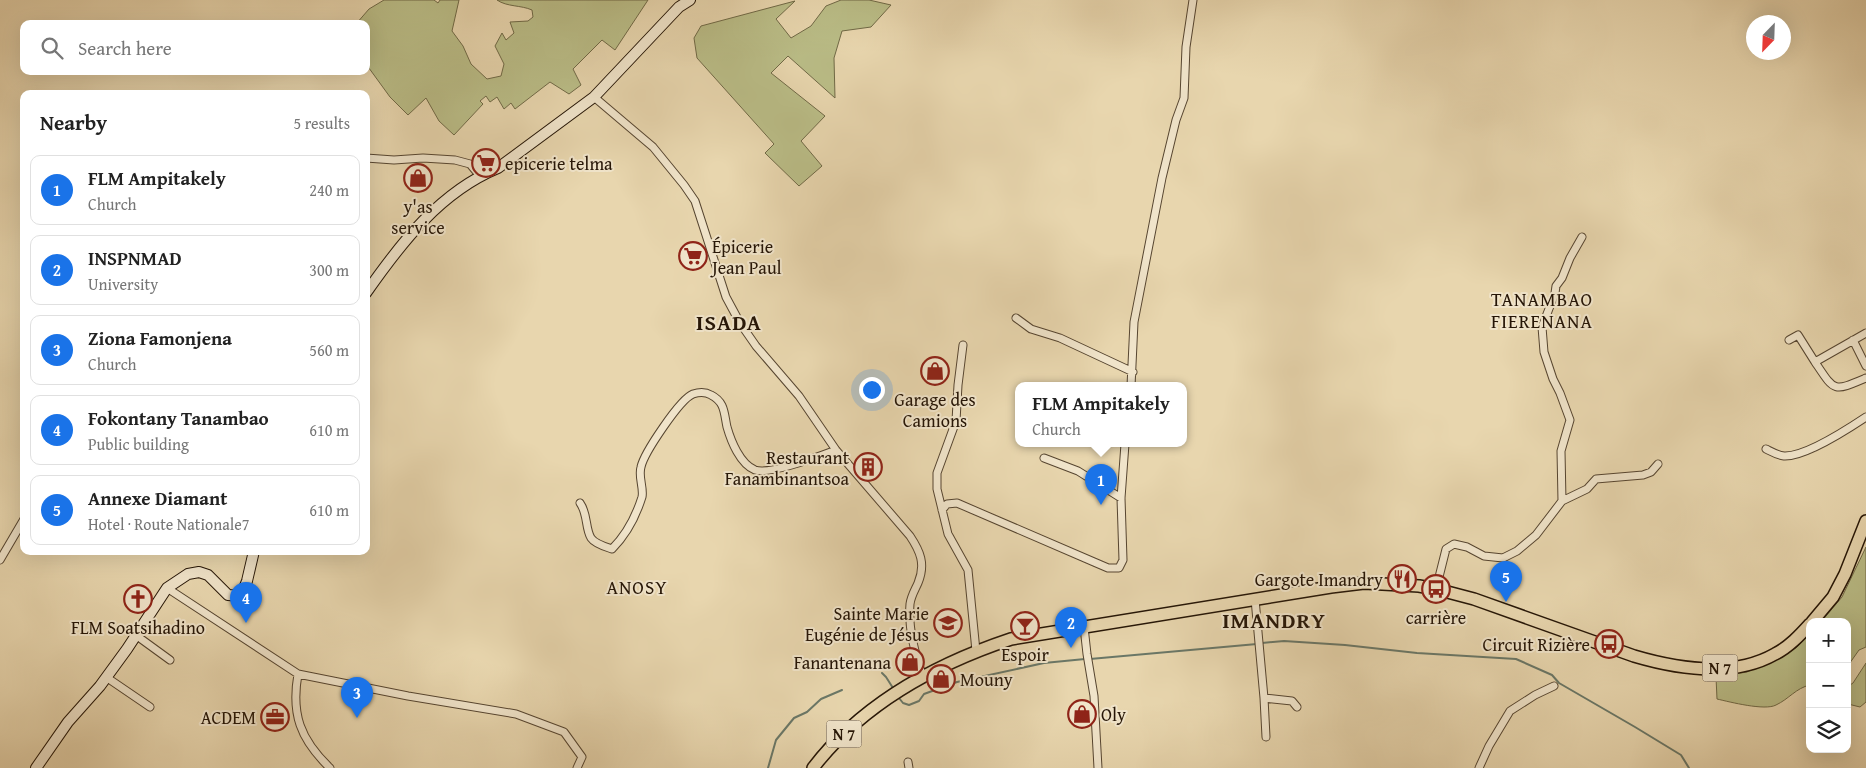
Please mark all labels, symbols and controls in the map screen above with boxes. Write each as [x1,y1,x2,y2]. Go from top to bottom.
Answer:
north arrow [1746,15,1791,60]
search box [20,20,370,75]
icon: search [38,34,66,62]
text: Search here [78,34,172,62]
text: Nearby [40,107,107,138]
text: 5 results [293,111,350,135]
supermarket icon: epicerie telma [471,148,501,178]
place label: epicerie telma [505,150,613,177]
shop icon: y'as service [403,163,433,193]
text: FLM Ampitakely [88,164,226,192]
text: 1 [53,178,61,202]
text: 240 m [309,178,349,202]
text: Church [88,192,137,216]
place label: y'as service [391,193,445,241]
place label: Épicerie Jean Paul [710,233,782,281]
supermarket icon: Épicerie Jean Paul [678,241,708,271]
text: INSPNMAD [88,244,182,272]
text: 2 [53,258,61,282]
text: 300 m [309,258,349,282]
text: University [88,272,158,296]
district label: TANAMBAO FIERENANA [1491,285,1593,335]
district label: ISADA [696,306,762,338]
text: Ziona Famonjena [88,324,232,352]
text: 3 [53,338,61,362]
text: 560 m [309,338,349,362]
text: Church [88,352,137,376]
shop icon: Garage des Camions [920,356,950,386]
your location [859,377,885,403]
popup [1015,382,1187,447]
place label: Garage des Camions [894,386,976,434]
text: FLM Ampitakely [1032,389,1170,417]
text: Fokontany Tanambao [88,404,269,432]
text: Church [1032,417,1081,441]
text: 4 [53,418,61,442]
text: 610 m [309,418,349,442]
text: Public building [88,432,189,456]
place label: Restaurant Fanambinantsoa [725,444,850,492]
building icon: Restaurant Fanambinantsoa [853,452,883,482]
pin: 1 [1085,464,1117,505]
text: Annexe Diamant [88,484,227,512]
text: 5 [53,498,61,522]
text: 610 m [309,498,349,522]
text: Hotel · Route Nationale7 [88,512,249,536]
pin: 5 [1490,561,1522,602]
restaurant icon: Gargote Imandry [1387,564,1417,594]
place label: Gargote Imandry [1255,566,1383,593]
district label: ANOSY [606,573,668,601]
bus stop icon: carrière [1421,574,1451,604]
pin: 4 [230,582,262,623]
church icon: FLM Soatsihadino [123,584,153,614]
place label: Sainte Marie Eugénie de Jésus [805,600,929,648]
district label: IMANDRY [1222,604,1326,636]
place label: carrière [1406,604,1466,631]
pin: 2 [1055,607,1087,648]
school or university icon: Sainte Marie Eugénie de Jésus [933,608,963,638]
bar icon: Espoir [1010,611,1040,641]
place label: FLM Soatsihadino [71,614,205,641]
map controls [1806,618,1851,753]
button: + [1806,618,1851,663]
bus stop icon: Circuit Rizière [1594,629,1624,659]
place label: Circuit Rizière [1483,631,1590,658]
place label: Espoir [1001,641,1049,668]
shop icon: Fanantenana [895,647,925,677]
place label: Fanantenana [794,649,891,676]
road number: N 7 [1702,654,1738,681]
button: − [1806,663,1851,708]
shop icon: Mouny [926,664,956,694]
place label: Mouny [960,666,1013,693]
pin: 3 [341,677,373,718]
shop icon: Oly [1067,699,1097,729]
place label: Oly [1101,701,1126,728]
office icon: ACDEM [260,702,290,732]
place label: ACDEM [201,704,256,731]
button: layers [1806,708,1851,753]
road number: N 7 [826,721,862,748]

